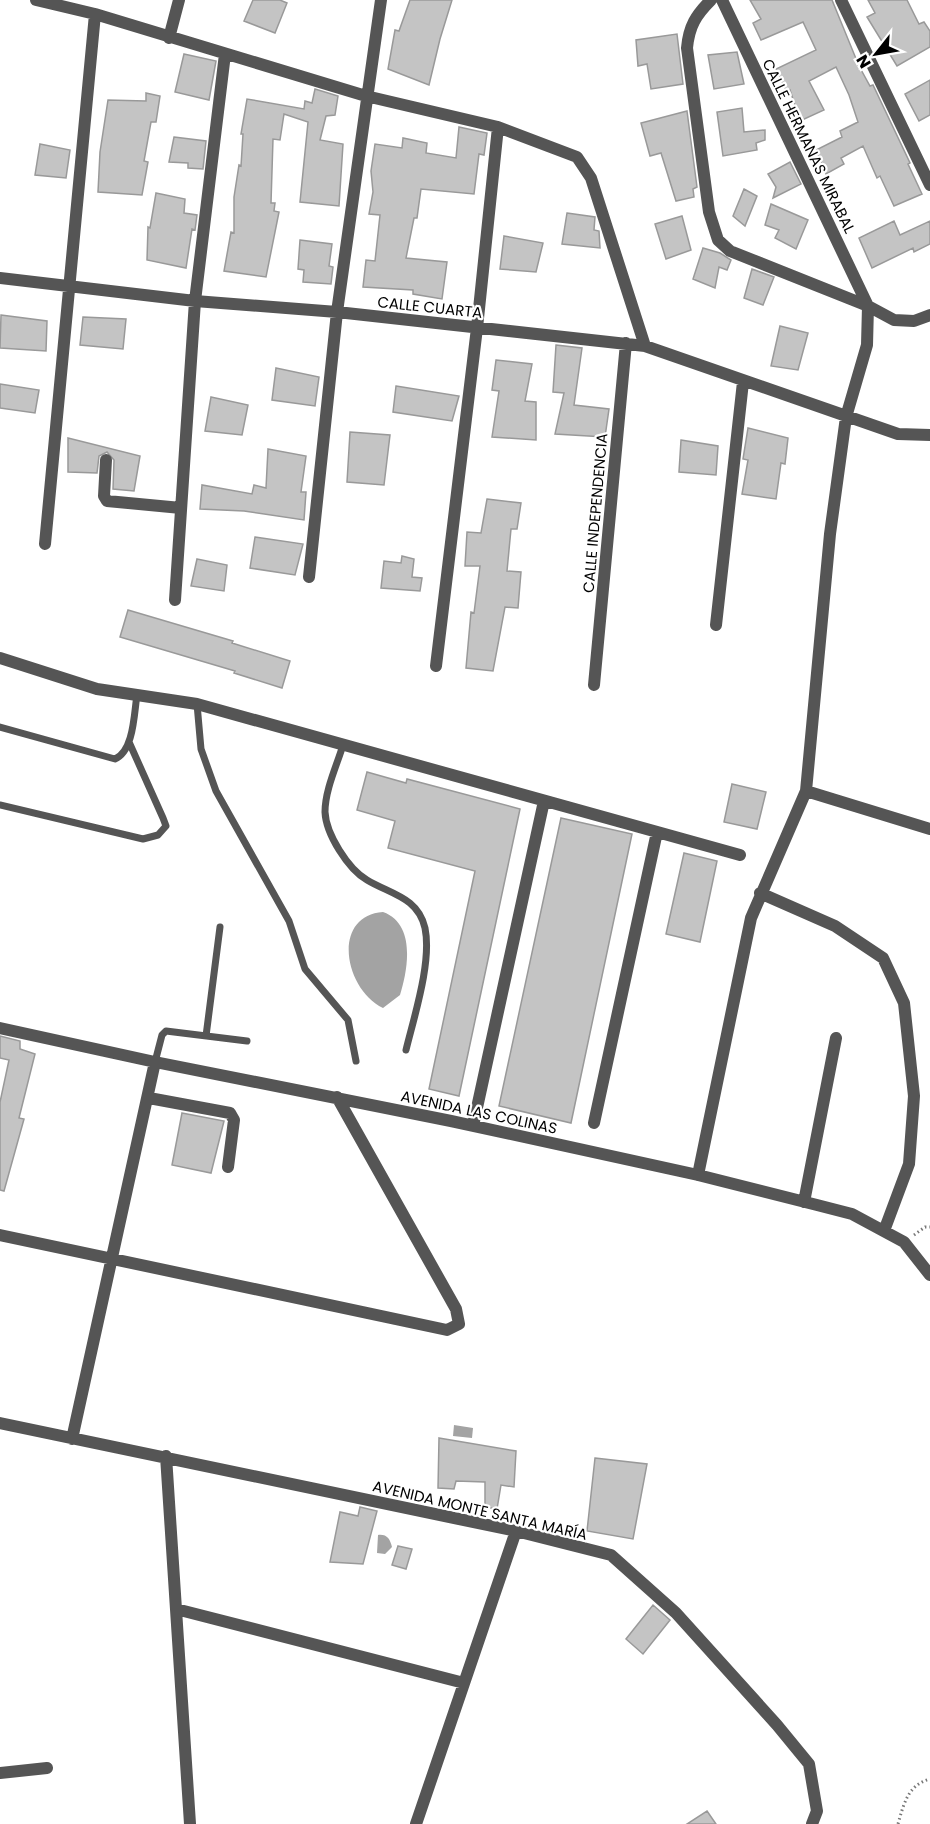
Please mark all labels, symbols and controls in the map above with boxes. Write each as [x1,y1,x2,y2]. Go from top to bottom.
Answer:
north arrow [846,24,906,84]
text: N [851,50,877,73]
street label: CALLE HERMANAS MIRABAL [758,55,861,237]
street label: CALLE CUARTA [376,291,484,323]
street label: CALLE INDEPENDENCIA [578,432,612,594]
street label: AVENIDA LAS COLINAS [399,1085,559,1139]
street label: AVENIDA MONTE SANTA MARÍA [371,1475,589,1545]

